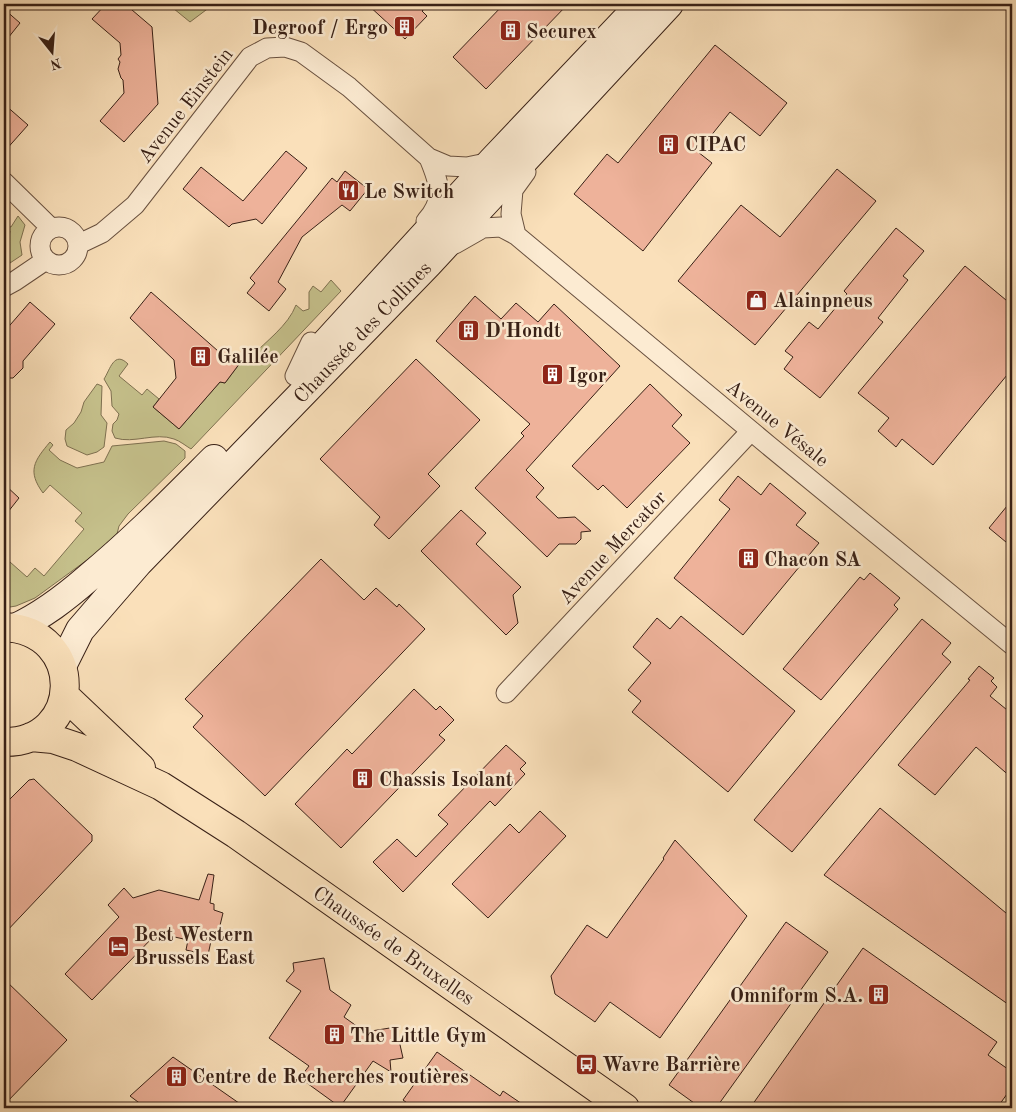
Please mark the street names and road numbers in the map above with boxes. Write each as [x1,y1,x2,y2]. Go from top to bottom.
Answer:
street label: Avenue Einstein [136,45,238,168]
street label: Chaussée des Collines [291,259,436,408]
street label: Avenue Vésale [722,377,832,472]
street label: Avenue Mercator [556,488,671,609]
street label: Chaussée de Bruxelles [309,883,477,1010]

